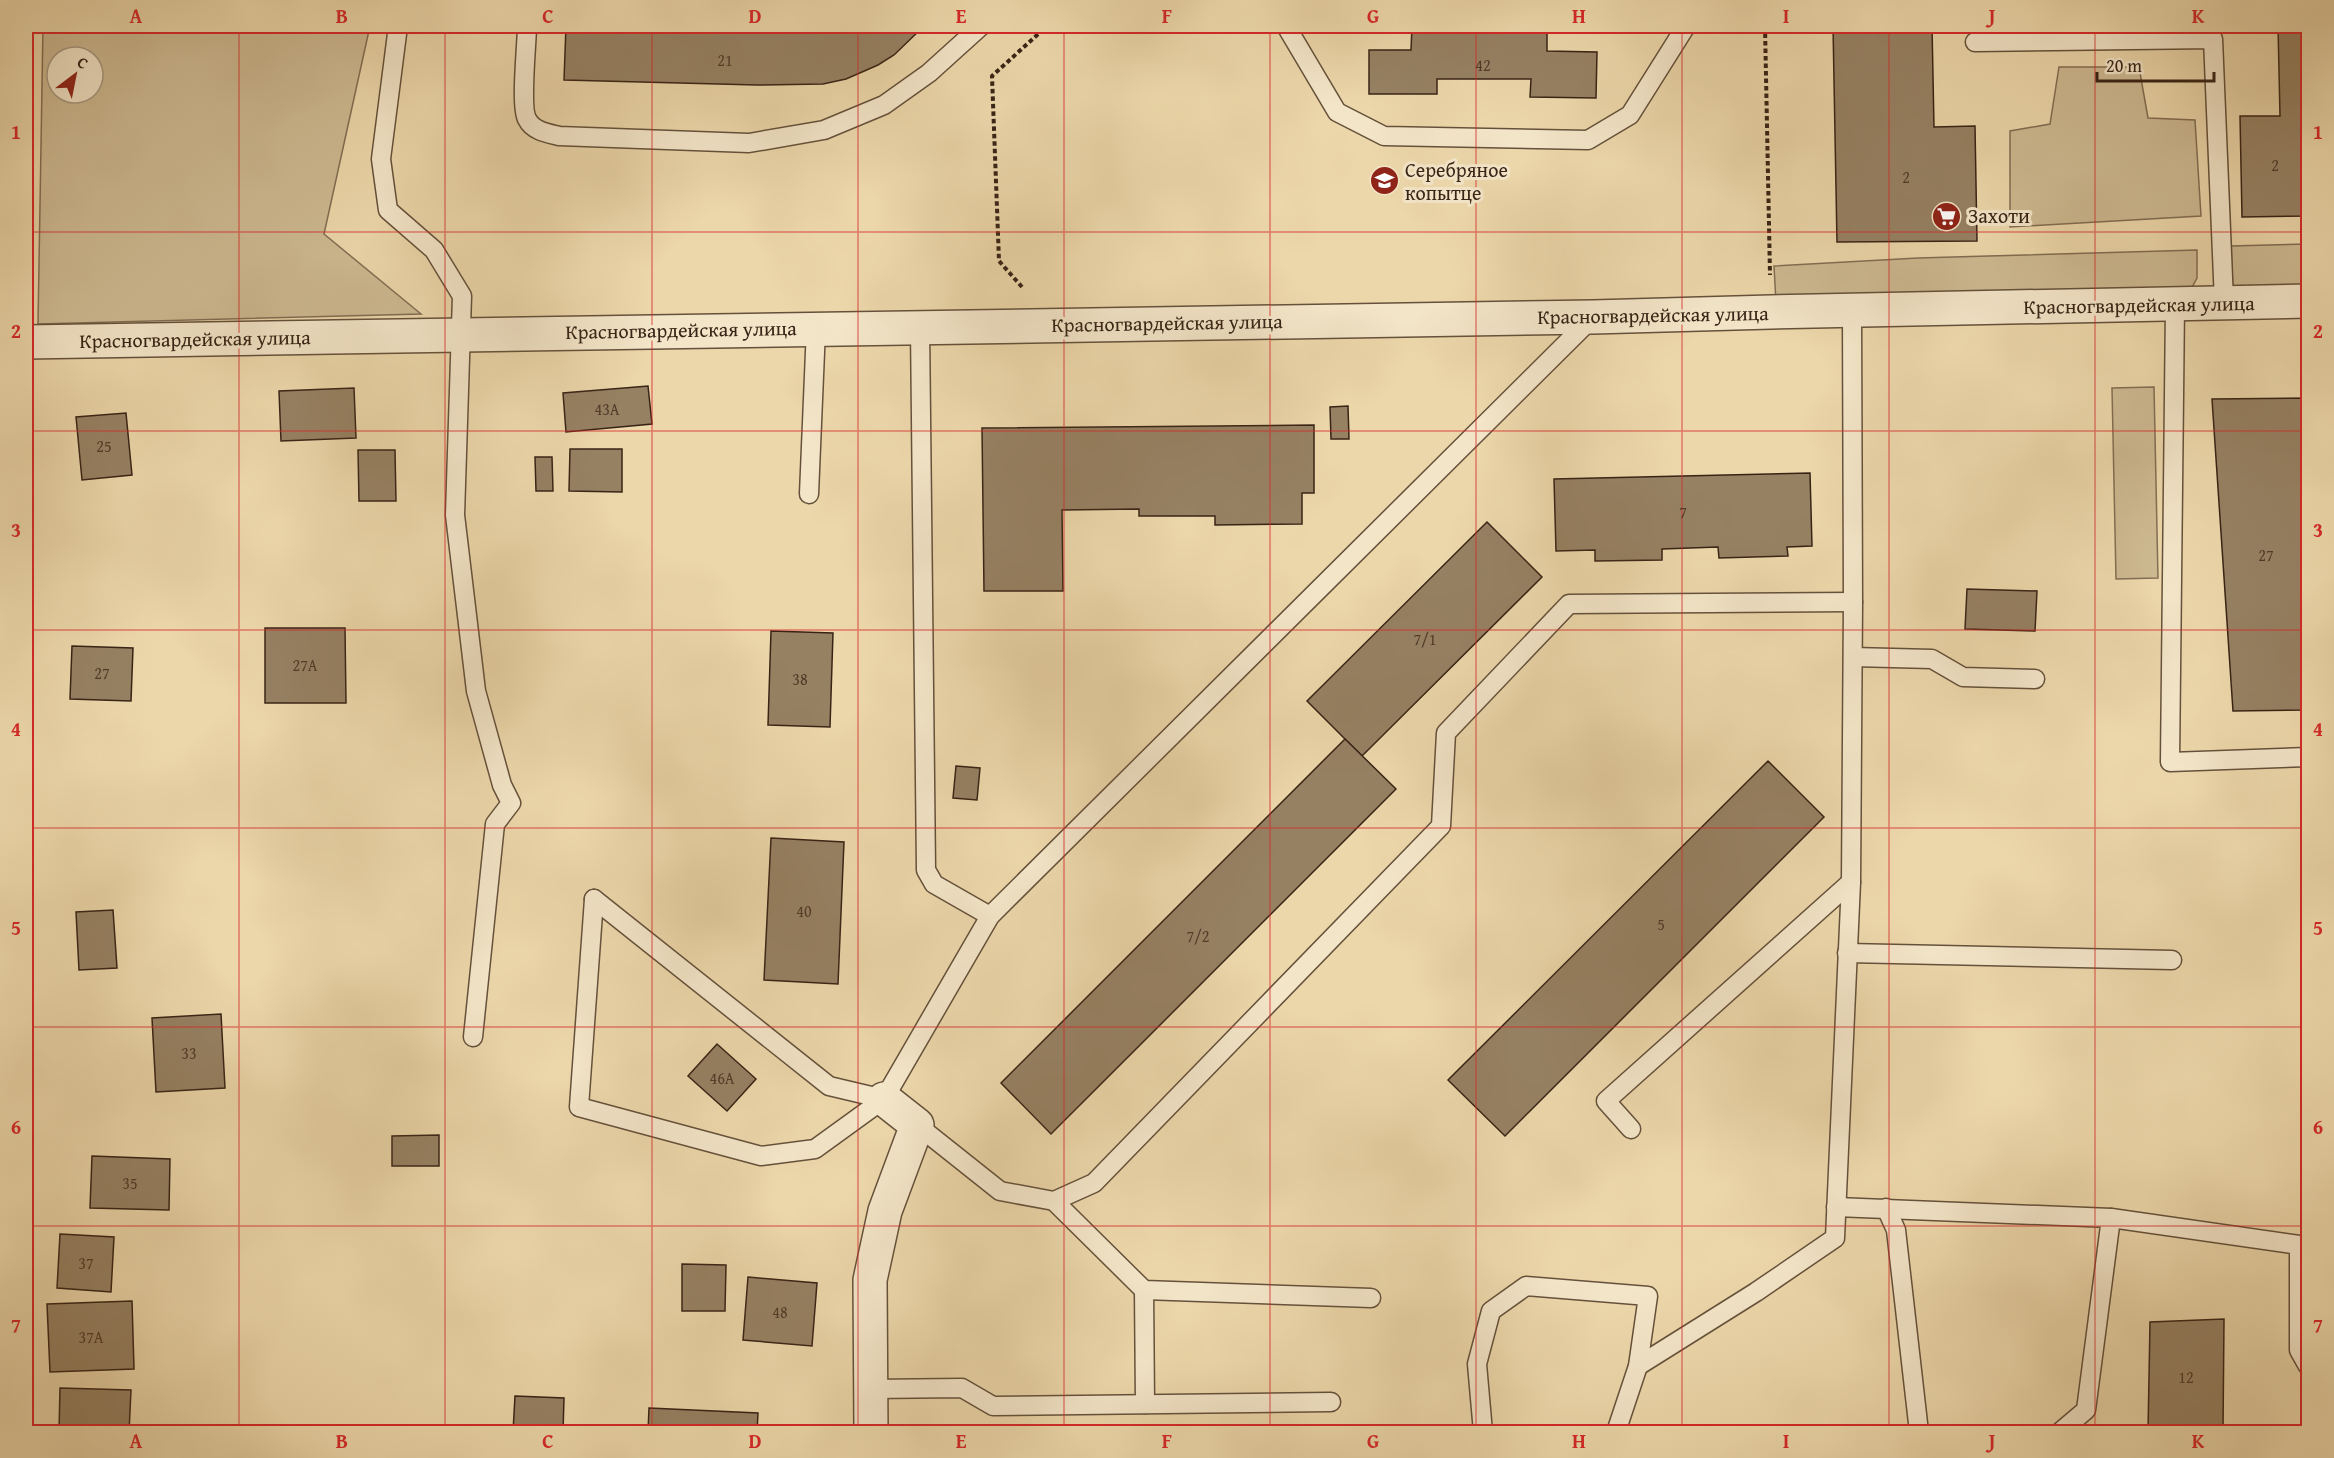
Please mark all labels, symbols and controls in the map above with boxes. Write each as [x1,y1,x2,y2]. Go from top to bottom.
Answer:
text: A [130,1,143,30]
text: B [336,1,348,30]
text: C [542,1,554,30]
text: D [748,1,762,30]
text: E [956,1,967,30]
text: F [1162,1,1172,30]
text: G [1367,1,1379,30]
text: H [1572,1,1586,30]
text: I [1783,1,1789,30]
text: J [1986,1,1996,30]
text: K [2192,1,2205,30]
north arrow [45,45,105,105]
scale bar [2097,45,2214,83]
house number: 21 [717,48,733,72]
text: С [73,50,93,75]
text: 20 m [2106,52,2142,79]
house number: 42 [1475,53,1491,77]
text: 1 [11,117,21,146]
text: 1 [2313,117,2323,146]
house number: 2 [2271,153,2279,177]
place label: Серебряное копытце [1405,155,1508,207]
school or university icon: Серебряное копытце [1368,165,1400,197]
house number: 2 [1902,165,1910,189]
supermarket icon: Захоти [1931,200,1963,232]
place label: Захоти [1968,201,2030,230]
street label: Красногвардейская улица [2023,288,2255,321]
street label: Красногвардейская улица [1537,298,1769,331]
street label: Красногвардейская улица [1051,306,1283,339]
street label: Красногвардейская улица [565,313,797,346]
text: 2 [11,316,21,345]
text: 2 [2313,316,2323,345]
street label: Красногвардейская улица [79,322,311,355]
house number: 43А [594,397,620,421]
house number: 25 [96,434,112,458]
house number: 7 [1679,500,1687,524]
text: 3 [11,515,21,544]
text: 3 [2313,515,2323,544]
house number: 27 [2258,543,2274,567]
house number: 7/1 [1414,627,1436,651]
house number: 27А [292,653,318,677]
house number: 27 [94,661,110,685]
house number: 38 [792,667,808,691]
text: 4 [11,714,21,743]
text: 4 [2313,714,2323,743]
house number: 40 [796,899,812,923]
house number: 5 [1657,912,1665,936]
text: 5 [11,913,21,942]
text: 5 [2313,913,2323,942]
house number: 7/2 [1187,924,1209,948]
house number: 33 [181,1041,197,1065]
house number: 46А [709,1066,735,1090]
text: 6 [11,1112,21,1141]
text: 6 [2313,1112,2323,1141]
house number: 35 [122,1171,138,1195]
house number: 37 [78,1251,94,1275]
house number: 48 [772,1300,788,1324]
text: 7 [11,1310,21,1339]
text: 7 [2313,1310,2323,1339]
house number: 37А [78,1325,104,1349]
house number: 12 [2178,1365,2194,1389]
text: A [130,1426,143,1455]
text: B [336,1426,348,1455]
text: C [542,1426,554,1455]
text: D [748,1426,762,1455]
text: E [956,1426,967,1455]
text: F [1162,1426,1172,1455]
text: G [1367,1426,1379,1455]
text: H [1572,1426,1586,1455]
text: I [1783,1426,1789,1455]
text: J [1986,1426,1996,1455]
text: K [2192,1426,2205,1455]

